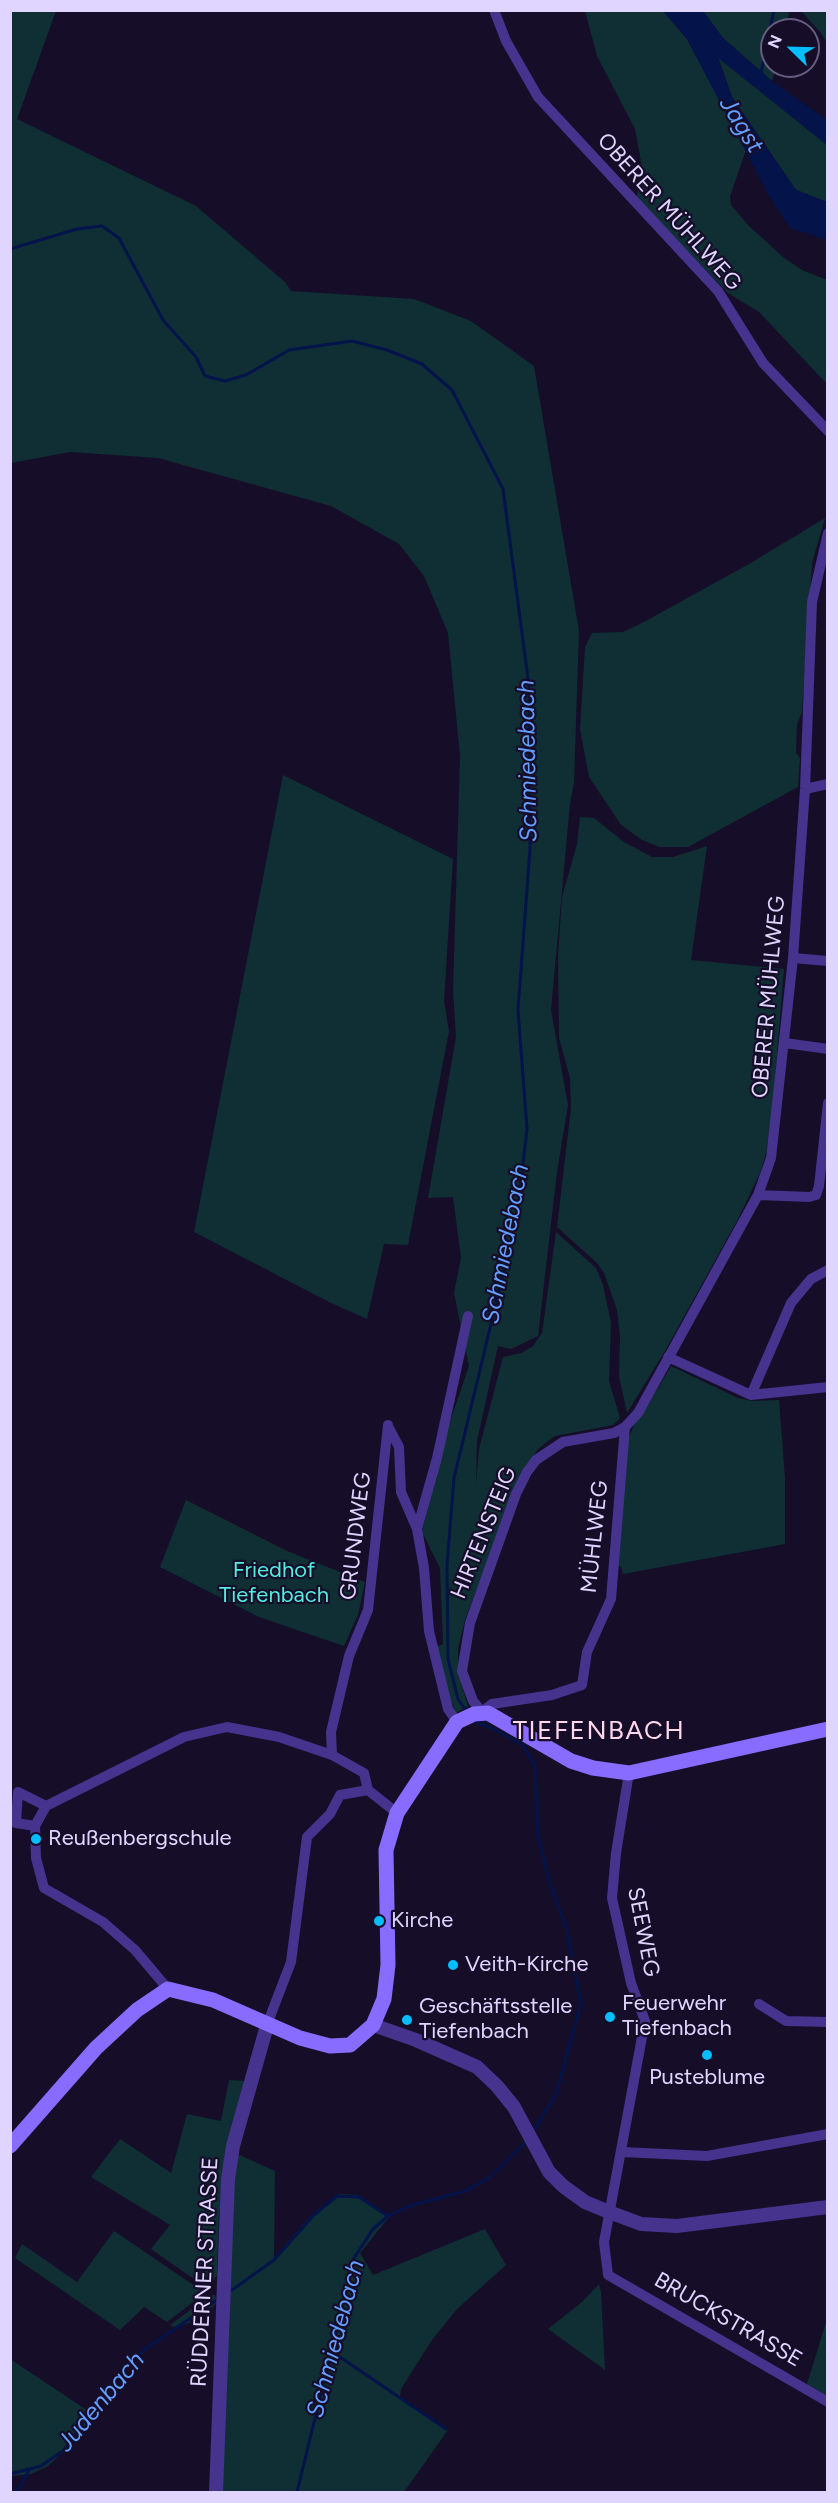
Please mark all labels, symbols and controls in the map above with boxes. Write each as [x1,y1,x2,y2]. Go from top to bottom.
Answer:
north arrow [760,18,820,78]
text: N [764,32,786,51]
water label: Jagst [713,91,769,159]
street label: OBERER MÜHLWEG [591,128,747,296]
water label: Schmiedebach [512,680,544,842]
street label: OBERER MÜHLWEG [747,895,791,1099]
water label: Schmiedebach [476,1162,536,1326]
street label: HIRTENSTEIG [446,1463,522,1603]
street label: GRUNDWEG [335,1470,377,1602]
street label: MÜHLWEG [576,1479,614,1595]
park label: Friedhof Tiefenbach [219,1558,329,1610]
district label: TIEFENBACH [513,1715,685,1747]
place label: Reußenbergschule [48,1826,232,1852]
marker: Reußenbergschule [29,1832,43,1846]
street label: SEEWEG [621,1885,665,1979]
place label: Kirche [391,1908,453,1934]
marker: Kirche [372,1914,386,1928]
place label: Veith-Kirche [465,1952,588,1978]
marker: Veith-Kirche [446,1958,460,1972]
place label: Feuerwehr Tiefenbach [622,1991,732,2042]
place label: Geschäftsstelle Tiefenbach [419,1994,572,2046]
marker: Feuerwehr Tiefenbach [603,2010,617,2024]
marker: Geschäftsstelle Tiefenbach [400,2013,414,2027]
marker: Pusteblume [700,2048,714,2062]
place label: Pusteblume [649,2065,765,2091]
street label: RÜDDERNER STRASSE [186,2156,224,2388]
water label: Schmiedebach [301,2257,371,2421]
street label: BRUCKSTRASSE [649,2267,807,2373]
water label: Judenbach [51,2346,151,2458]

